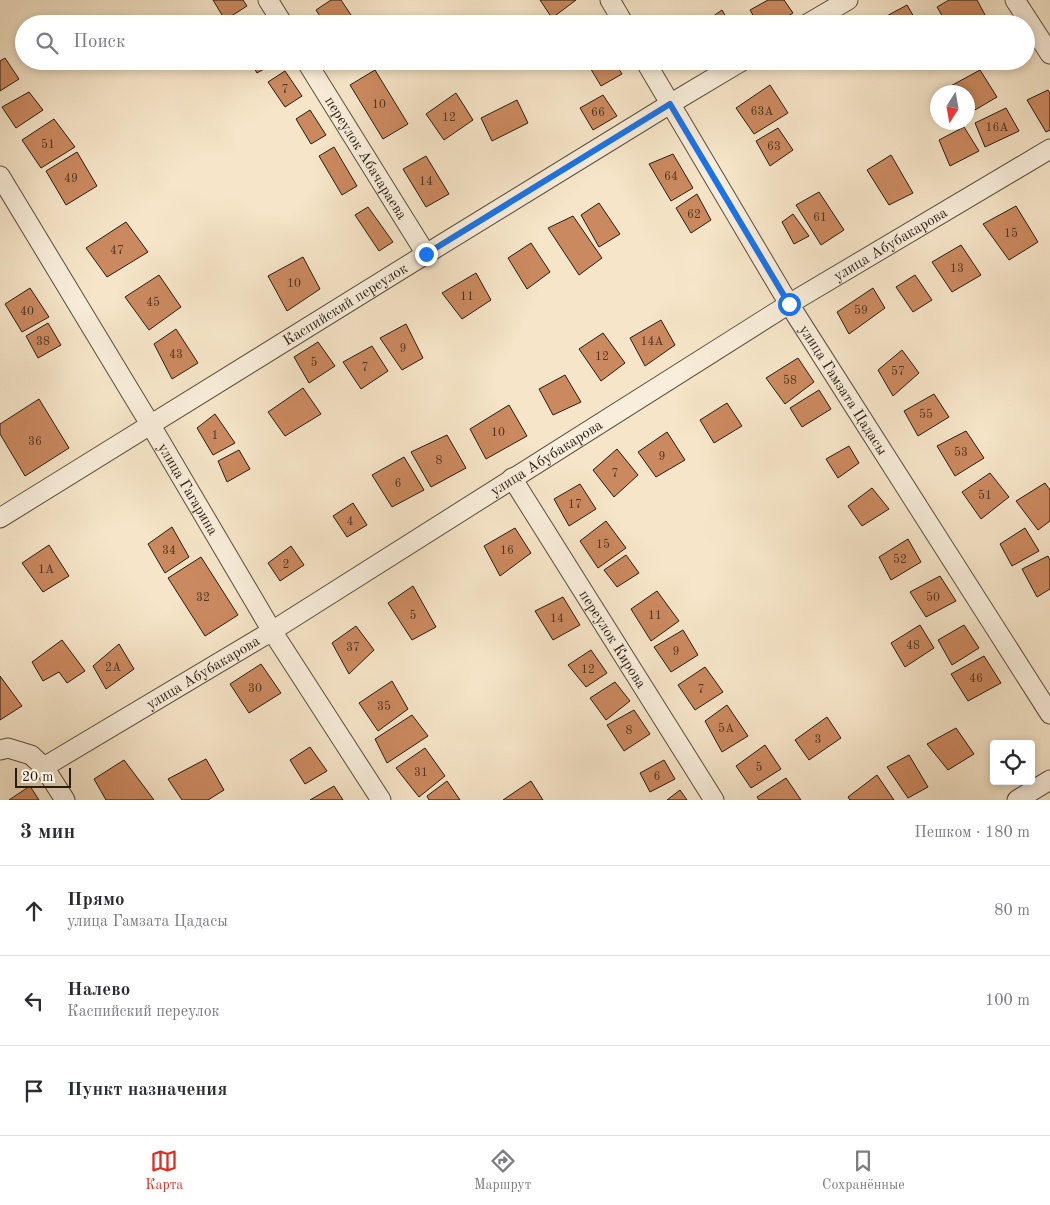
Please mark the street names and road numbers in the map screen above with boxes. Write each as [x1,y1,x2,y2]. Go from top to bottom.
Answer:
street label: переулок Абачараева [321,94,409,223]
street label: улица Абубакарова [832,205,951,285]
street label: Каспийский переулок [281,261,411,350]
street label: улица Гамзата Цадасы [795,323,889,458]
street label: улица Абубакарова [488,418,606,500]
street label: улица Гагарина [154,441,220,539]
street label: переулок Кирова [575,588,648,692]
street label: улица Абубакарова [144,634,263,713]

